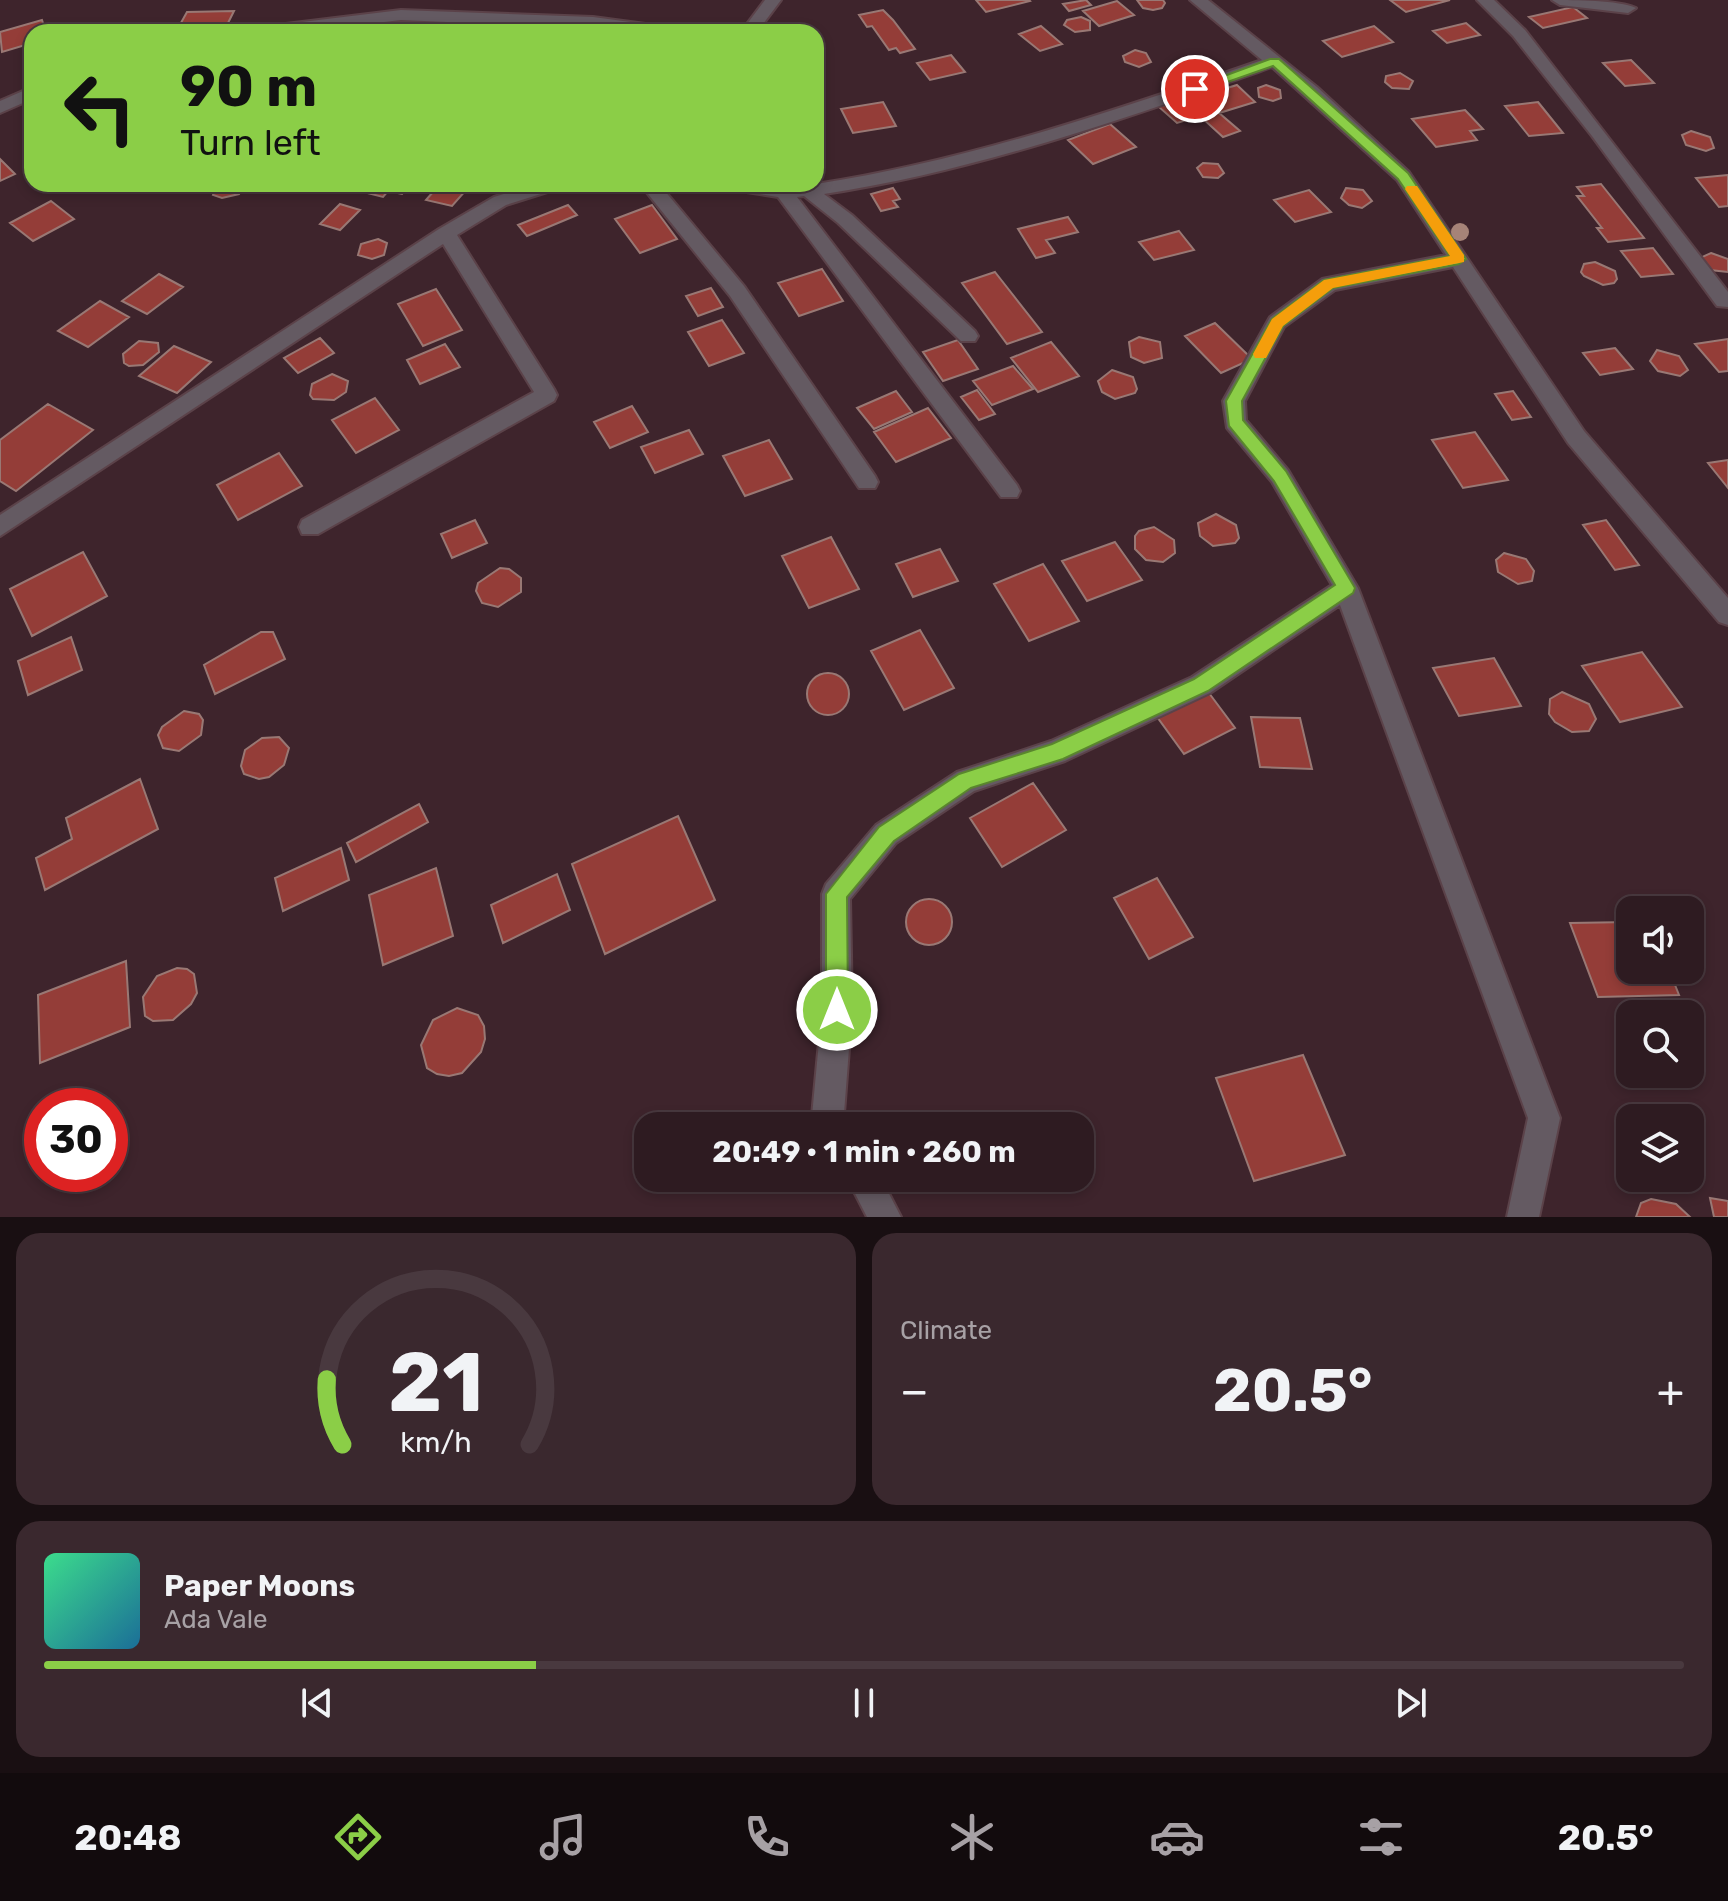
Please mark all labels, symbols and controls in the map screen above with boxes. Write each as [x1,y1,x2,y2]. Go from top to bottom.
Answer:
text: 90 m [180,54,317,120]
pin [1161,55,1229,123]
icon: left [48,56,152,160]
icon: arrive [1173,67,1217,111]
text: Turn left [180,121,321,164]
map controls [1616,896,1704,1192]
button: sound [1616,896,1704,984]
position arrow [795,968,879,1052]
button: search [1616,1000,1704,1088]
speed limit sign: 30 [24,1088,128,1192]
button: layers [1616,1104,1704,1192]
text: 20:49 · 1 min · 260 m [712,1134,1016,1170]
text: Climate [900,1315,992,1346]
text: 21 [388,1333,484,1432]
text: 20.5° [1213,1355,1373,1426]
text: − [900,1365,929,1417]
text: + [1657,1365,1684,1417]
text: km/h [400,1425,472,1459]
text: Paper Moons [164,1568,355,1604]
text: Ada Vale [164,1604,268,1635]
icon: previous [295,1681,339,1725]
icon: pause [842,1681,886,1725]
icon: next [1389,1681,1433,1725]
icon: directions [330,1809,386,1865]
icon: music [535,1809,591,1865]
icon: phone [739,1809,795,1865]
icon: climate [944,1809,1000,1865]
icon: car [1149,1809,1205,1865]
icon: filters [1353,1809,1409,1865]
text: 20:48 [74,1816,182,1859]
text: 20.5° [1558,1816,1654,1859]

